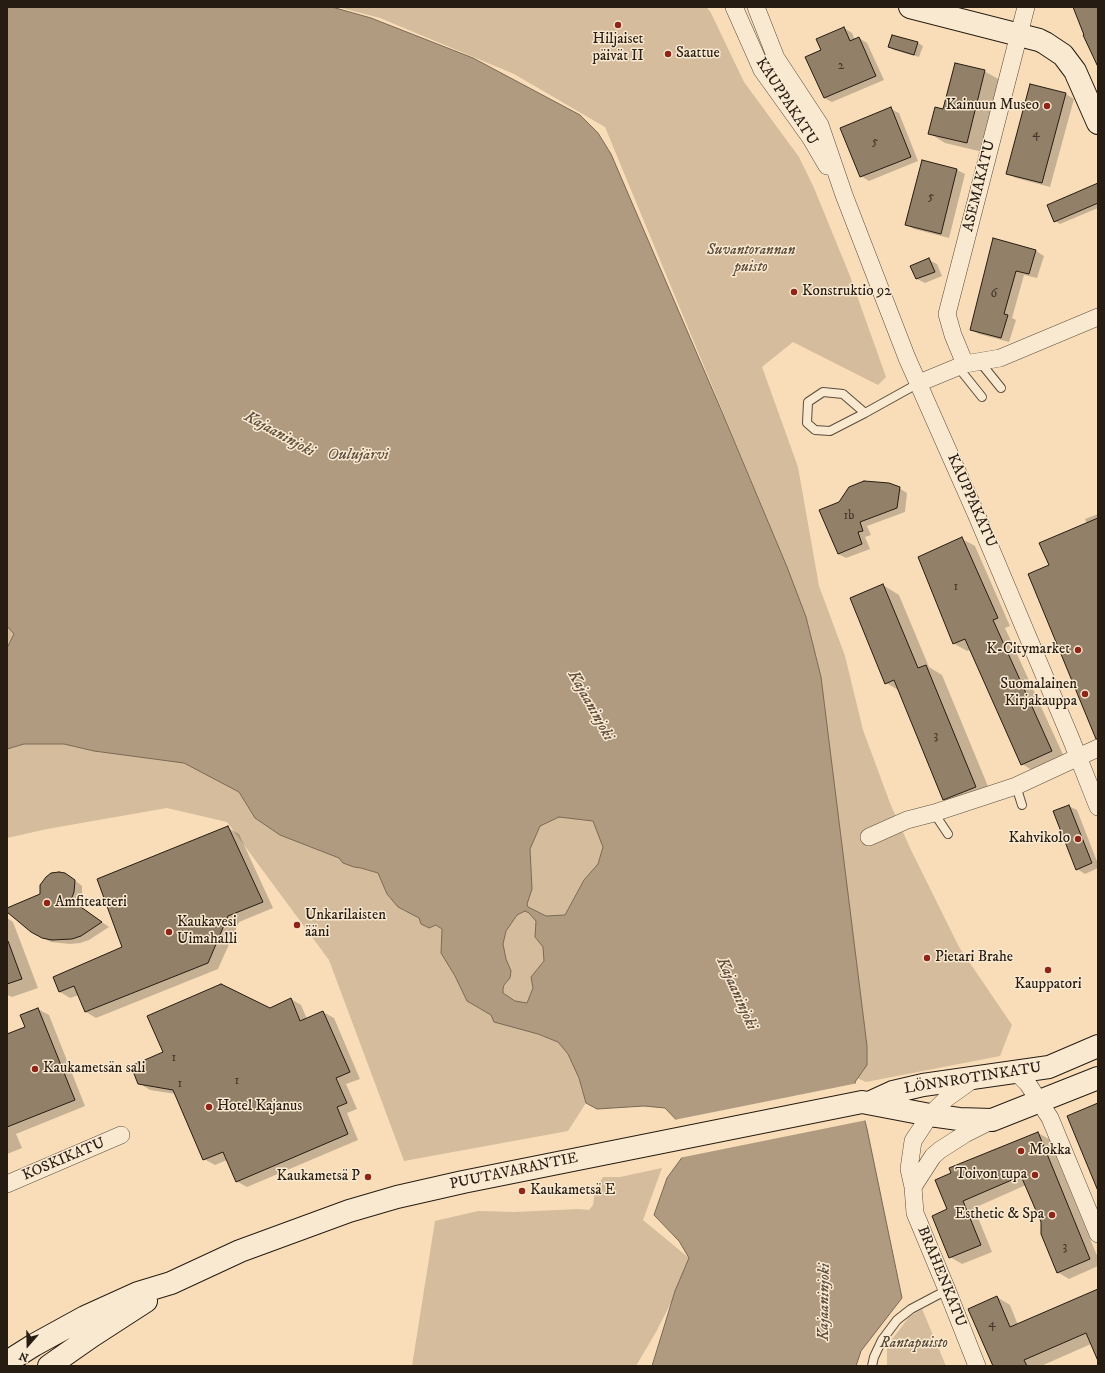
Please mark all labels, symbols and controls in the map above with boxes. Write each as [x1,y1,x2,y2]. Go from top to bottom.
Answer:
marker: Hiljaiset päivät II [613,20,623,30]
place label: Hiljaiset päivät II [592,31,644,66]
place label: Saattue [676,45,720,63]
marker: Saattue [663,49,673,59]
street label: KAUPPAKATU [751,55,821,149]
house number: 2 [838,58,844,74]
place label: Kainuun Museo [946,97,1039,115]
marker: Kainuun Museo [1042,101,1052,111]
house number: 4 [1032,126,1040,142]
house number: 5 [872,134,878,150]
street label: ASEMAKATU [960,138,1000,234]
house number: 5 [928,189,934,205]
park label: Suvantorannan puisto [707,242,795,277]
place label: Konstruktio 92 [802,283,892,301]
house number: 6 [991,286,997,302]
marker: Konstruktio 92 [789,287,799,297]
water label: Kajaaninjoki [240,408,318,462]
water label: Oulujärvi [327,446,389,466]
street label: KAUPPAKATU [942,451,1000,551]
house number: 1b [844,508,854,524]
house number: 1 [954,579,958,595]
place label: K-Citymarket [986,641,1070,659]
marker: K-Citymarket [1073,645,1083,655]
water label: Kajaaninjoki [563,667,617,745]
place label: Suomalainen Kirjakauppa [1000,676,1077,711]
marker: Suomalainen Kirjakauppa [1080,689,1090,699]
house number: 3 [934,728,938,744]
place label: Kahvikolo [1009,830,1070,848]
marker: Kahvikolo [1073,834,1083,844]
place label: Amfiteatteri [55,894,127,912]
marker: Amfiteatteri [42,898,52,908]
place label: Unkarilaisten ääni [305,907,386,942]
place label: Kaukavesi Uimahalli [177,914,237,949]
marker: Unkarilaisten ääni [292,920,302,930]
marker: Kaukavesi Uimahalli [164,927,174,937]
place label: Pietari Brahe [935,949,1013,967]
marker: Pietari Brahe [922,953,932,963]
water label: Kajaaninjoki [711,955,761,1033]
marker: Kauppatori [1043,965,1053,975]
place label: Kauppatori [1014,976,1082,994]
house number: 1 [172,1050,176,1066]
street label: LÖNNROTINKATU [903,1059,1043,1099]
place label: Kaukametsän sali [43,1060,145,1078]
marker: Kaukametsän sali [30,1064,40,1074]
house number: 1 [235,1073,239,1089]
house number: 1 [178,1076,182,1092]
place label: Hotel Kajanus [217,1098,302,1116]
marker: Hotel Kajanus [204,1102,214,1112]
street label: KOSKIKATU [20,1135,108,1185]
place label: Mokka [1029,1142,1071,1160]
marker: Mokka [1016,1146,1026,1156]
street label: PUUTAVARANTIE [448,1150,580,1194]
place label: Toivon tupa [955,1166,1027,1184]
place label: Kaukametsä P [276,1168,360,1186]
marker: Toivon tupa [1030,1170,1040,1180]
marker: Kaukametsä P [363,1172,373,1182]
place label: Kaukametsä E [530,1182,615,1200]
marker: Kaukametsä E [517,1186,527,1196]
place label: Esthetic & Spa [955,1206,1044,1224]
marker: Esthetic & Spa [1047,1210,1057,1220]
street label: BRAHENKATU [913,1224,969,1330]
house number: 3 [1063,1239,1067,1255]
water label: Kajaaninjoki [815,1263,835,1341]
house number: 4 [988,1316,996,1332]
north arrow [8,1325,48,1365]
park label: Rantapuisto [880,1335,948,1353]
text: N [17,1348,31,1364]

